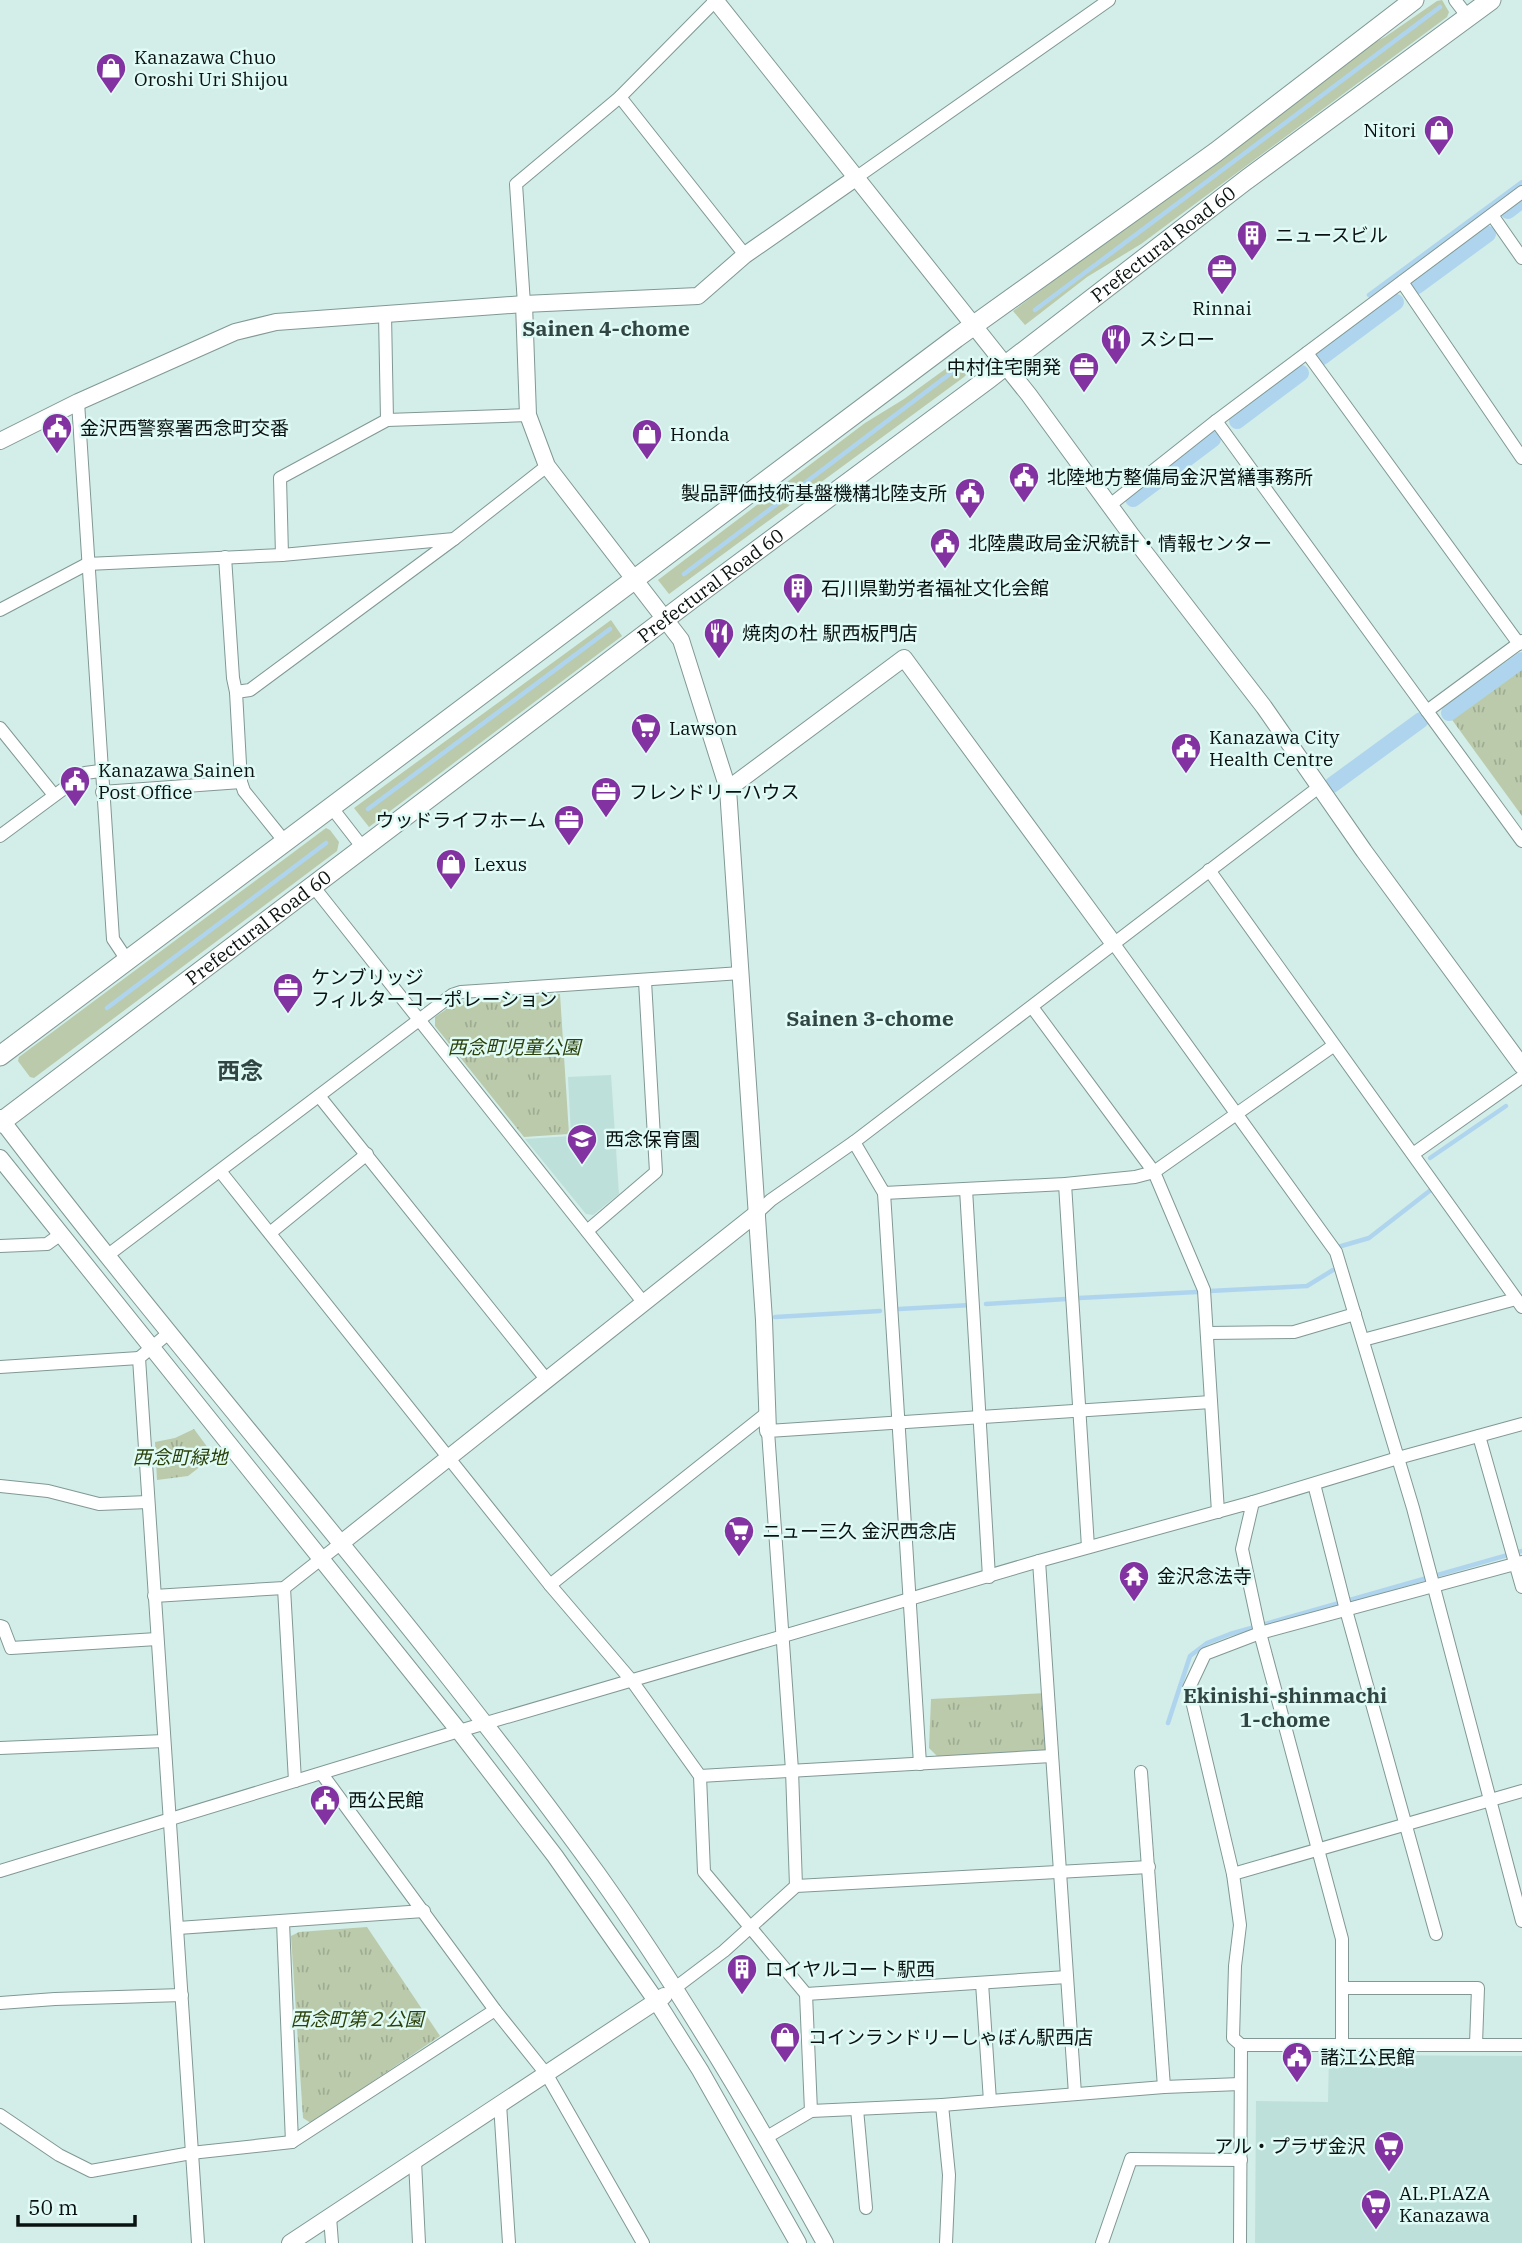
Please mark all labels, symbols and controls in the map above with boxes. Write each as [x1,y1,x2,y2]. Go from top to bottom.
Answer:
place label: Kanazawa Chuo Oroshi Uri Shijou [134,45,289,91]
shop icon: Kanazawa Chuo Oroshi Uri Shijou [94,51,128,95]
shop icon: Nitori [1422,113,1456,157]
place label: Nitori [1363,118,1416,142]
street label: Prefectural Road 60 [1086,180,1240,307]
building icon: ニュースビル [1235,218,1269,262]
place label: ニュースビル [1275,223,1388,247]
office icon: Rinnai [1205,252,1239,296]
place label: Rinnai [1192,296,1252,320]
district label: Sainen 4-chome [522,314,690,342]
restaurant icon: スシロー [1099,322,1133,366]
place label: スシロー [1139,327,1215,351]
office icon: 中村住宅開発 [1067,350,1101,394]
place label: 中村住宅開発 [947,355,1061,379]
public building icon: 金沢西警察署西念町交番 [40,411,74,455]
place label: 金沢西警察署西念町交番 [80,416,289,440]
shop icon: Honda [630,417,664,461]
place label: Honda [670,422,730,446]
public building icon: 北陸地方整備局金沢営繕事務所 [1007,460,1041,504]
place label: 北陸地方整備局金沢営繕事務所 [1047,465,1313,489]
public building icon: 製品評価技術基盤機構北陸支所 [953,476,987,520]
place label: 製品評価技術基盤機構北陸支所 [681,481,947,505]
street label: Prefectural Road 60 [633,523,788,648]
public building icon: 北陸農政局金沢統計・情報センター [928,526,962,570]
place label: 北陸農政局金沢統計・情報センター [968,531,1272,555]
building icon: 石川県勤労者福祉文化会館 [781,571,815,615]
place label: 石川県勤労者福祉文化会館 [821,576,1049,600]
restaurant icon: 焼肉の杜 駅西板門店 [702,616,736,660]
place label: 焼肉の杜 駅西板門店 [742,621,917,645]
supermarket icon: Lawson [629,711,663,755]
place label: Lawson [669,716,737,740]
place label: Kanazawa City Health Centre [1209,725,1340,771]
public building icon: Kanazawa City Health Centre [1169,731,1203,775]
place label: Kanazawa Sainen Post Office [98,758,255,804]
public building icon: Kanazawa Sainen Post Office [58,764,92,808]
office icon: フレンドリーハウス [589,775,623,819]
place label: フレンドリーハウス [629,780,800,804]
office icon: ウッドライフホーム [552,803,586,847]
place label: ウッドライフホーム [376,808,546,832]
shop icon: Lexus [434,847,468,891]
place label: Lexus [474,852,527,876]
street label: Prefectural Road 60 [181,864,336,990]
place label: ケンブリッジ フィルターコーポレーション [311,965,557,1011]
office icon: ケンブリッジ フィルターコーポレーション [271,971,305,1015]
district label: Sainen 3-chome [786,1004,954,1032]
park label: 西念町児童公園 [447,1035,583,1059]
district label: 西念 [217,1055,263,1085]
school or university icon: 西念保育園 [565,1122,599,1166]
place label: 西念保育園 [605,1127,700,1151]
park label: 西念町緑地 [132,1445,229,1469]
supermarket icon: ニュー三久 金沢西念店 [722,1514,756,1558]
place label: ニュー三久 金沢西念店 [762,1519,956,1543]
temple icon: 金沢念法寺 [1117,1559,1151,1603]
place label: 金沢念法寺 [1157,1564,1252,1588]
district label: Ekinishi-shinmachi 1-chome [1183,1681,1387,1733]
public building icon: 西公民館 [308,1783,342,1827]
place label: 西公民館 [348,1788,424,1812]
building icon: ロイヤルコート駅西 [725,1952,759,1996]
place label: ロイヤルコート駅西 [765,1957,935,1981]
park label: 西念町第２公園 [290,2007,426,2031]
shop icon: コインランドリーしゃぼん駅西店 [768,2020,802,2064]
place label: コインランドリーしゃぼん駅西店 [808,2025,1093,2049]
public building icon: 諸江公民館 [1280,2040,1314,2084]
place label: 諸江公民館 [1320,2045,1415,2069]
supermarket icon: アル・プラザ金沢 [1372,2129,1406,2173]
place label: アル・プラザ金沢 [1214,2134,1366,2158]
place label: AL.PLAZA Kanazawa [1399,2181,1490,2227]
scale bar [18,2184,135,2228]
supermarket icon: AL.PLAZA Kanazawa [1359,2187,1393,2231]
text: 50 m [28,2193,78,2221]

